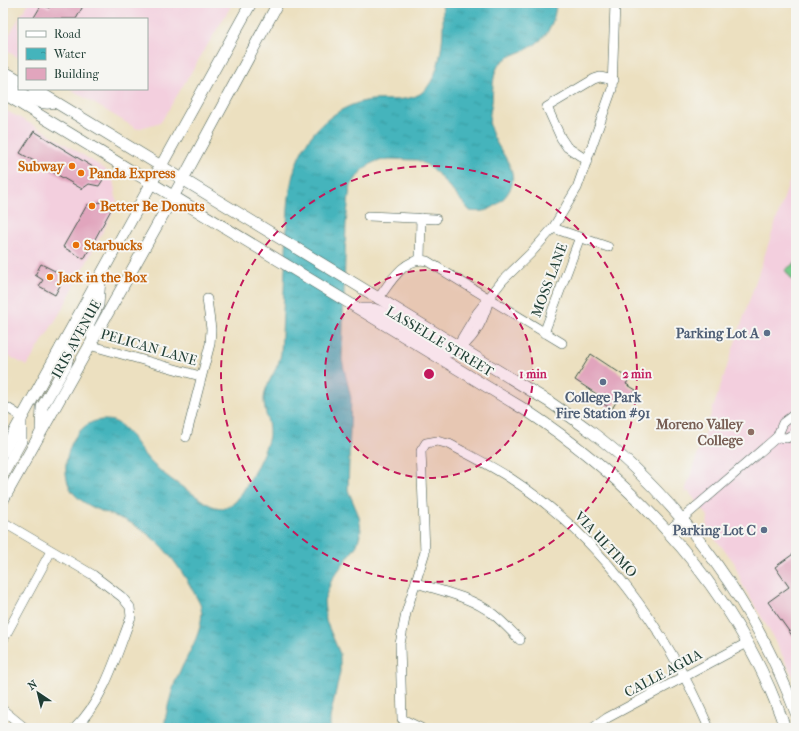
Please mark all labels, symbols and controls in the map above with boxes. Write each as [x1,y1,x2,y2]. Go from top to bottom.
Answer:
legend [18,18,148,90]
text: Road [54,27,81,41]
text: Water [53,47,87,61]
text: Building [54,67,99,81]
place label: Subway [18,158,66,175]
marker: Subway [67,161,77,171]
place label: Panda Express [89,165,176,182]
marker: Panda Express [76,168,86,178]
place label: Better Be Donuts [100,198,205,215]
marker: Better Be Donuts [87,201,97,211]
place label: Starbucks [84,237,143,254]
marker: Starbucks [71,240,81,250]
street label: MOSS LANE [528,240,572,320]
place label: Jack in the Box [56,269,148,286]
marker: Jack in the Box [45,272,55,282]
street label: IRIS AVENUE [48,297,105,382]
street label: LASSELLE STREET [383,303,497,381]
place label: Parking Lot A [676,325,760,342]
street label: PELICAN LANE [99,326,200,370]
marker: Parking Lot A [762,328,772,338]
centre of rings [422,367,436,381]
text: 1 min [519,367,548,381]
text: 2 min [622,367,653,381]
marker: College Park Fire Station #91 [598,377,608,387]
place label: College Park Fire Station #91 [555,389,650,422]
place label: Moreno Valley College [655,416,745,449]
marker: Moreno Valley College [746,427,756,437]
street label: VIA ULTIMO [570,507,641,581]
place label: Parking Lot C [672,522,756,539]
marker: Parking Lot C [759,525,769,535]
street label: CALLE AGUA [621,645,706,701]
north arrow [18,673,58,713]
text: N [25,677,40,693]

